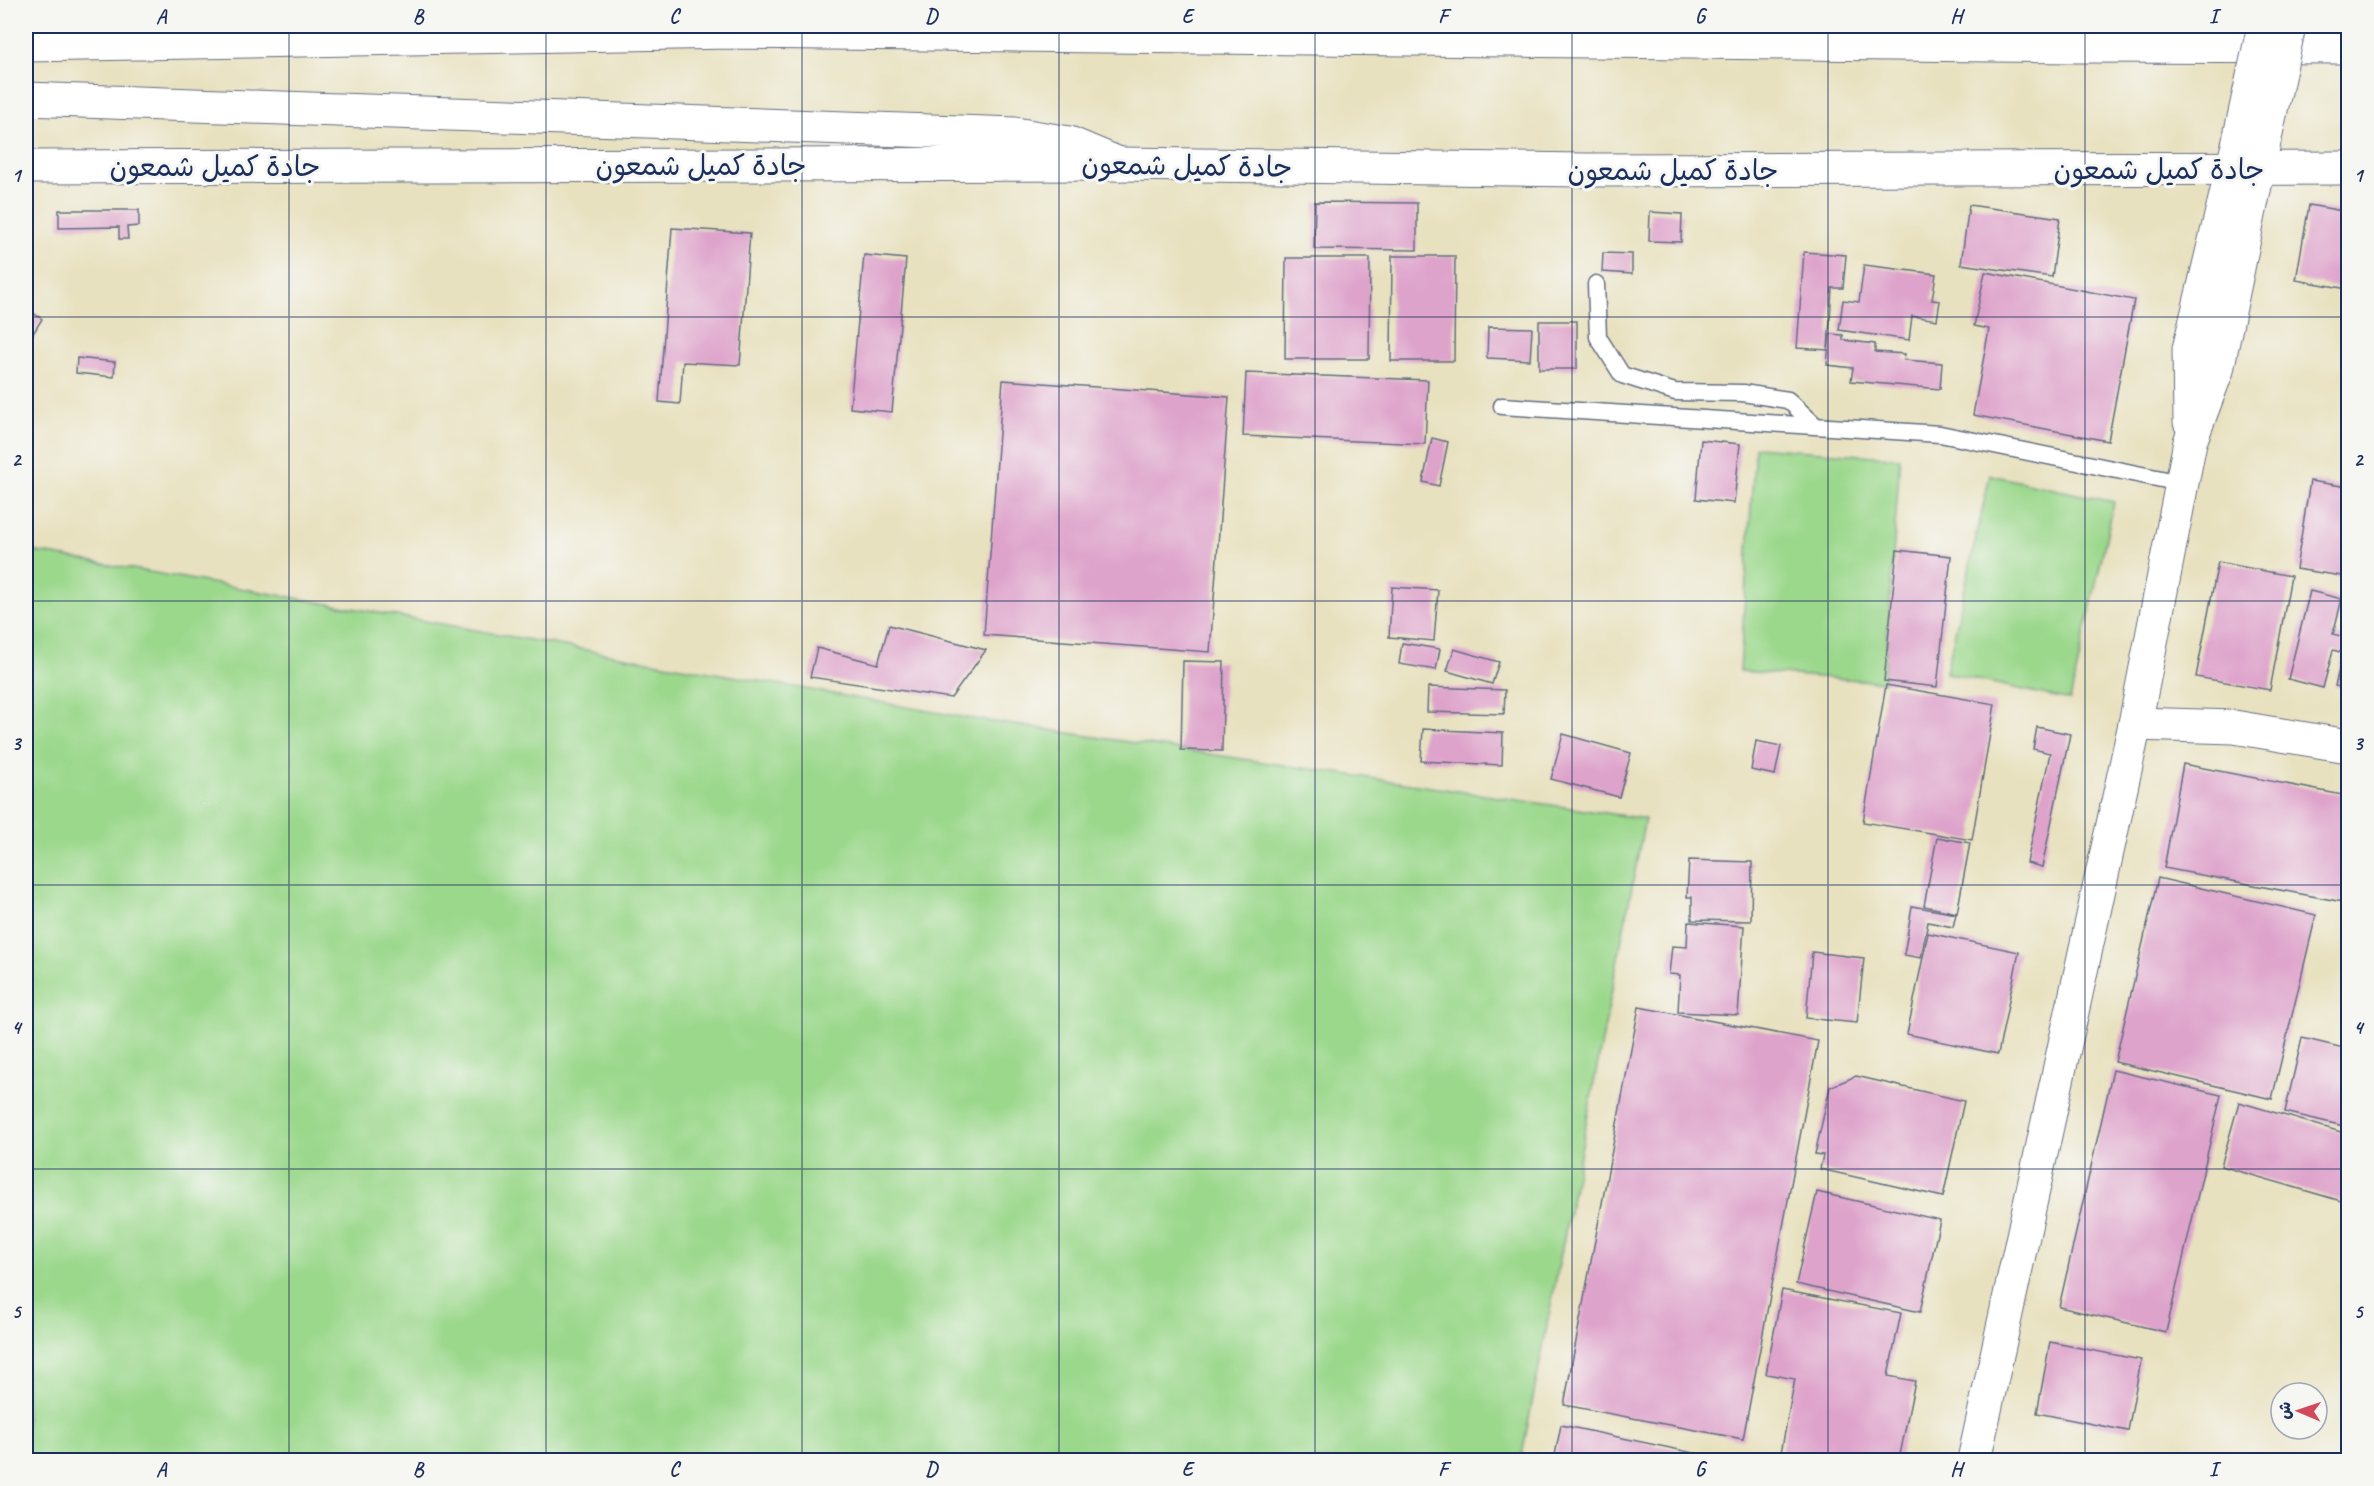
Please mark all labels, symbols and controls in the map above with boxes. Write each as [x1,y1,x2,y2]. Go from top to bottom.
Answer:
text: A [156,4,168,29]
text: B [413,4,425,29]
text: C [669,4,681,29]
text: D [925,4,939,29]
text: E [1182,4,1196,29]
text: F [1438,4,1452,29]
text: G [1695,4,1708,29]
text: H [1950,4,1965,29]
text: I [2209,4,2222,29]
street label: جادة كميل شمعون [1081,146,1293,186]
street label: جادة كميل شمعون [596,148,806,184]
street label: جادة كميل شمعون [110,149,320,185]
street label: جادة كميل شمعون [2054,152,2264,188]
street label: جادة كميل شمعون [1568,153,1778,189]
text: 1 [12,163,23,188]
text: 1 [2354,163,2365,188]
text: 2 [12,447,23,472]
text: 2 [2354,447,2365,472]
text: 3 [12,731,23,756]
text: 3 [2354,731,2365,756]
text: 4 [12,1015,24,1040]
text: 4 [2354,1015,2366,1040]
text: 5 [12,1299,23,1324]
text: 5 [2354,1299,2365,1324]
north arrow [2269,1381,2329,1441]
text: ش [2275,1401,2295,1420]
text: A [156,1457,168,1482]
text: B [413,1457,425,1482]
text: C [669,1457,681,1482]
text: D [925,1457,939,1482]
text: E [1182,1457,1196,1482]
text: F [1438,1457,1452,1482]
text: G [1695,1457,1708,1482]
text: H [1950,1457,1965,1482]
text: I [2209,1457,2222,1482]

